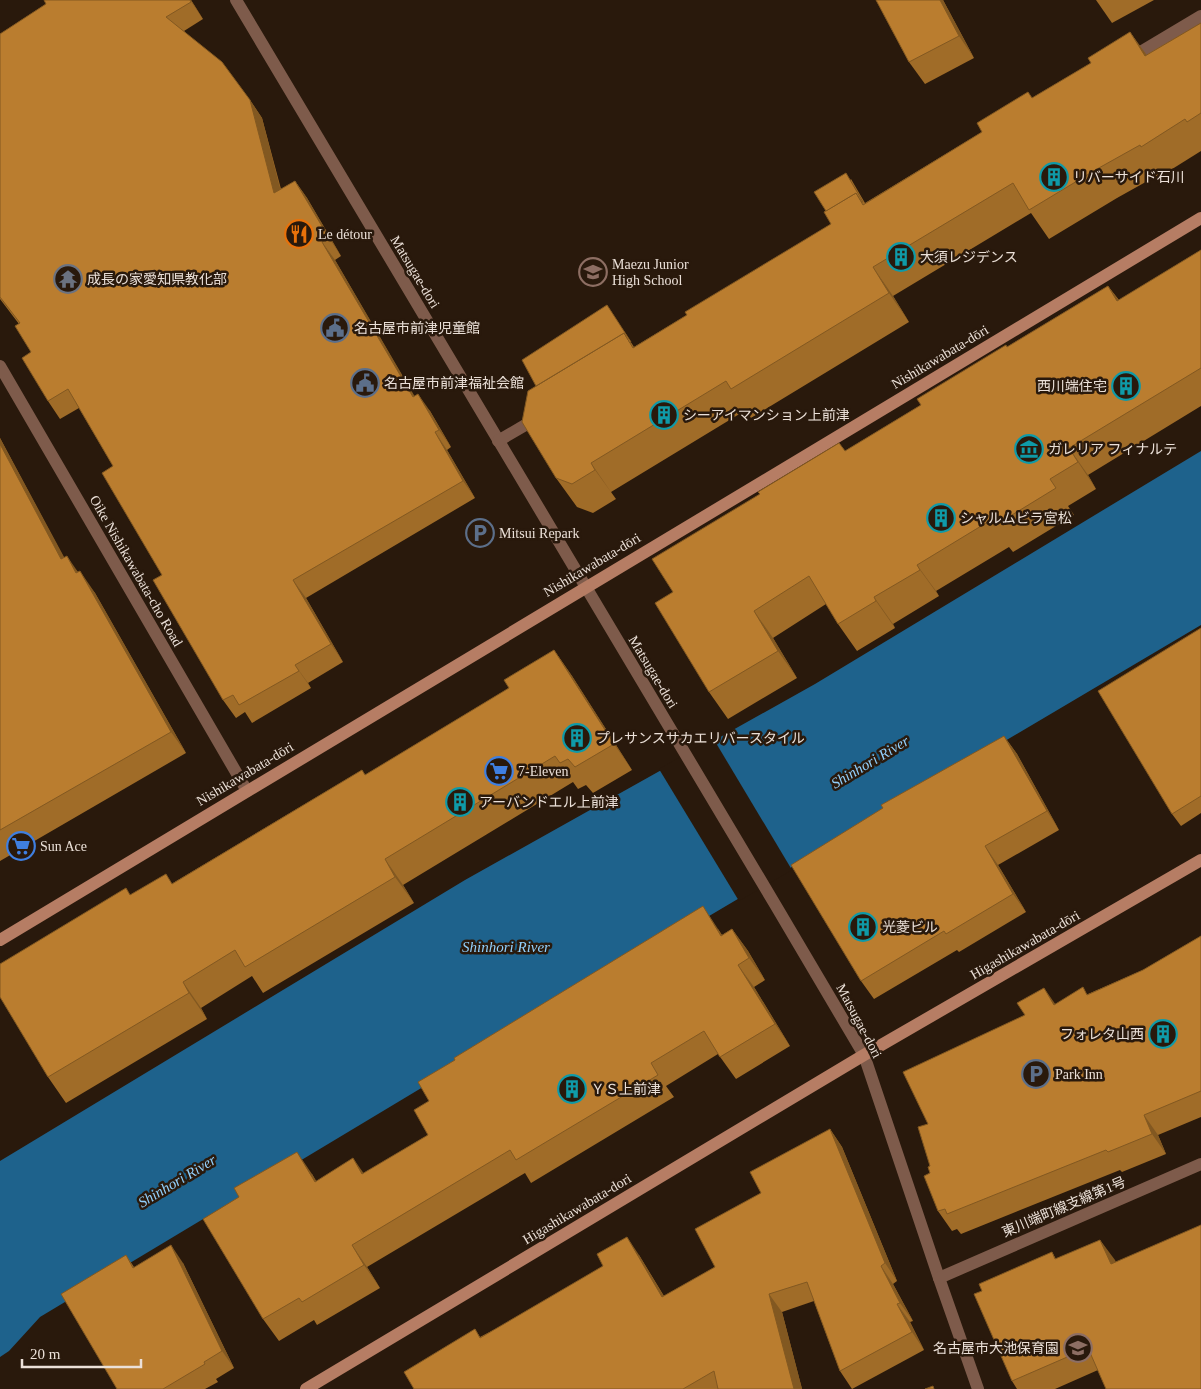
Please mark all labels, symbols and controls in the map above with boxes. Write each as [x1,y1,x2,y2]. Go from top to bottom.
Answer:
building icon: リバーサイド石川 [1039,162,1069,192]
place label: リバーサイド石川 [1073,170,1185,185]
restaurant icon: Le détour [284,219,314,249]
place label: Le détour [318,227,372,242]
street label: Matsugae-dori [388,233,443,311]
building icon: 大須レジデンス [886,242,916,272]
place label: 大須レジデンス [920,250,1018,265]
school or university icon: Maezu Junior High School [578,257,608,287]
place label: Maezu Junior High School [612,257,689,288]
temple icon: 成長の家愛知県教化部 [53,264,83,294]
place label: 成長の家愛知県教化部 [87,272,227,287]
public building icon: 名古屋市前津児童館 [320,313,350,343]
place label: 名古屋市前津児童館 [354,320,480,336]
street label: Nishikawabata-dōri [889,322,991,392]
public building icon: 名古屋市前津福祉会館 [350,368,380,398]
building icon: 西川端住宅 [1111,371,1141,401]
place label: 名古屋市前津福祉会館 [384,375,524,391]
place label: 西川端住宅 [1037,379,1107,394]
building icon: シーアイマンション上前津 [649,400,679,430]
place label: シーアイマンション上前津 [683,407,850,423]
museum icon: ガレリア フィナルテ [1014,434,1044,464]
place label: ガレリア フィナルテ [1048,442,1177,457]
street label: Oike Nishikawabata-cho Road [87,493,185,649]
building icon: シャルムビラ宮松 [926,503,956,533]
place label: シャルムビラ宮松 [960,511,1072,526]
parking icon: Mitsui Repark [465,518,495,548]
place label: Mitsui Repark [499,526,580,541]
street label: Nishikawabata-dōri [541,530,643,600]
street label: Matsugae-dori [626,633,681,711]
building icon: プレサンスサカエリバースタイル [562,723,592,753]
place label: プレサンスサカエリバースタイル [596,731,805,746]
water label: Shinhori River [828,732,912,791]
street label: Nishikawabata-dōri [194,739,296,809]
supermarket icon: 7-Eleven [484,756,514,786]
place label: 7-Eleven [518,764,569,779]
building icon: アーバンドエル上前津 [445,787,475,817]
place label: アーバンドエル上前津 [479,794,619,810]
supermarket icon: Sun Ace [6,831,36,861]
place label: Sun Ace [40,839,87,854]
street label: Higashikawabata-dōri [968,908,1082,982]
building icon: 光菱ビル [848,912,878,942]
place label: 光菱ビル [882,920,938,935]
water label: Shinhori River [462,939,550,955]
street label: Matsugae-dori [833,981,885,1061]
building icon: フォレタ山西 [1148,1019,1178,1049]
place label: フォレタ山西 [1060,1027,1144,1042]
parking icon: Park Inn [1021,1059,1051,1089]
place label: Park Inn [1055,1067,1103,1082]
building icon: ＹＳ上前津 [557,1074,587,1104]
place label: ＹＳ上前津 [591,1081,661,1097]
water label: Shinhori River [135,1151,219,1210]
street label: Higashikawabata-dori [520,1171,634,1247]
street label: 東川端町線支線第1号 [999,1173,1128,1240]
school or university icon: 名古屋市大池保育園 [1063,1333,1093,1363]
scale bar [22,1336,141,1368]
place label: 名古屋市大池保育園 [933,1341,1059,1356]
text: 20 m [30,1346,61,1362]

